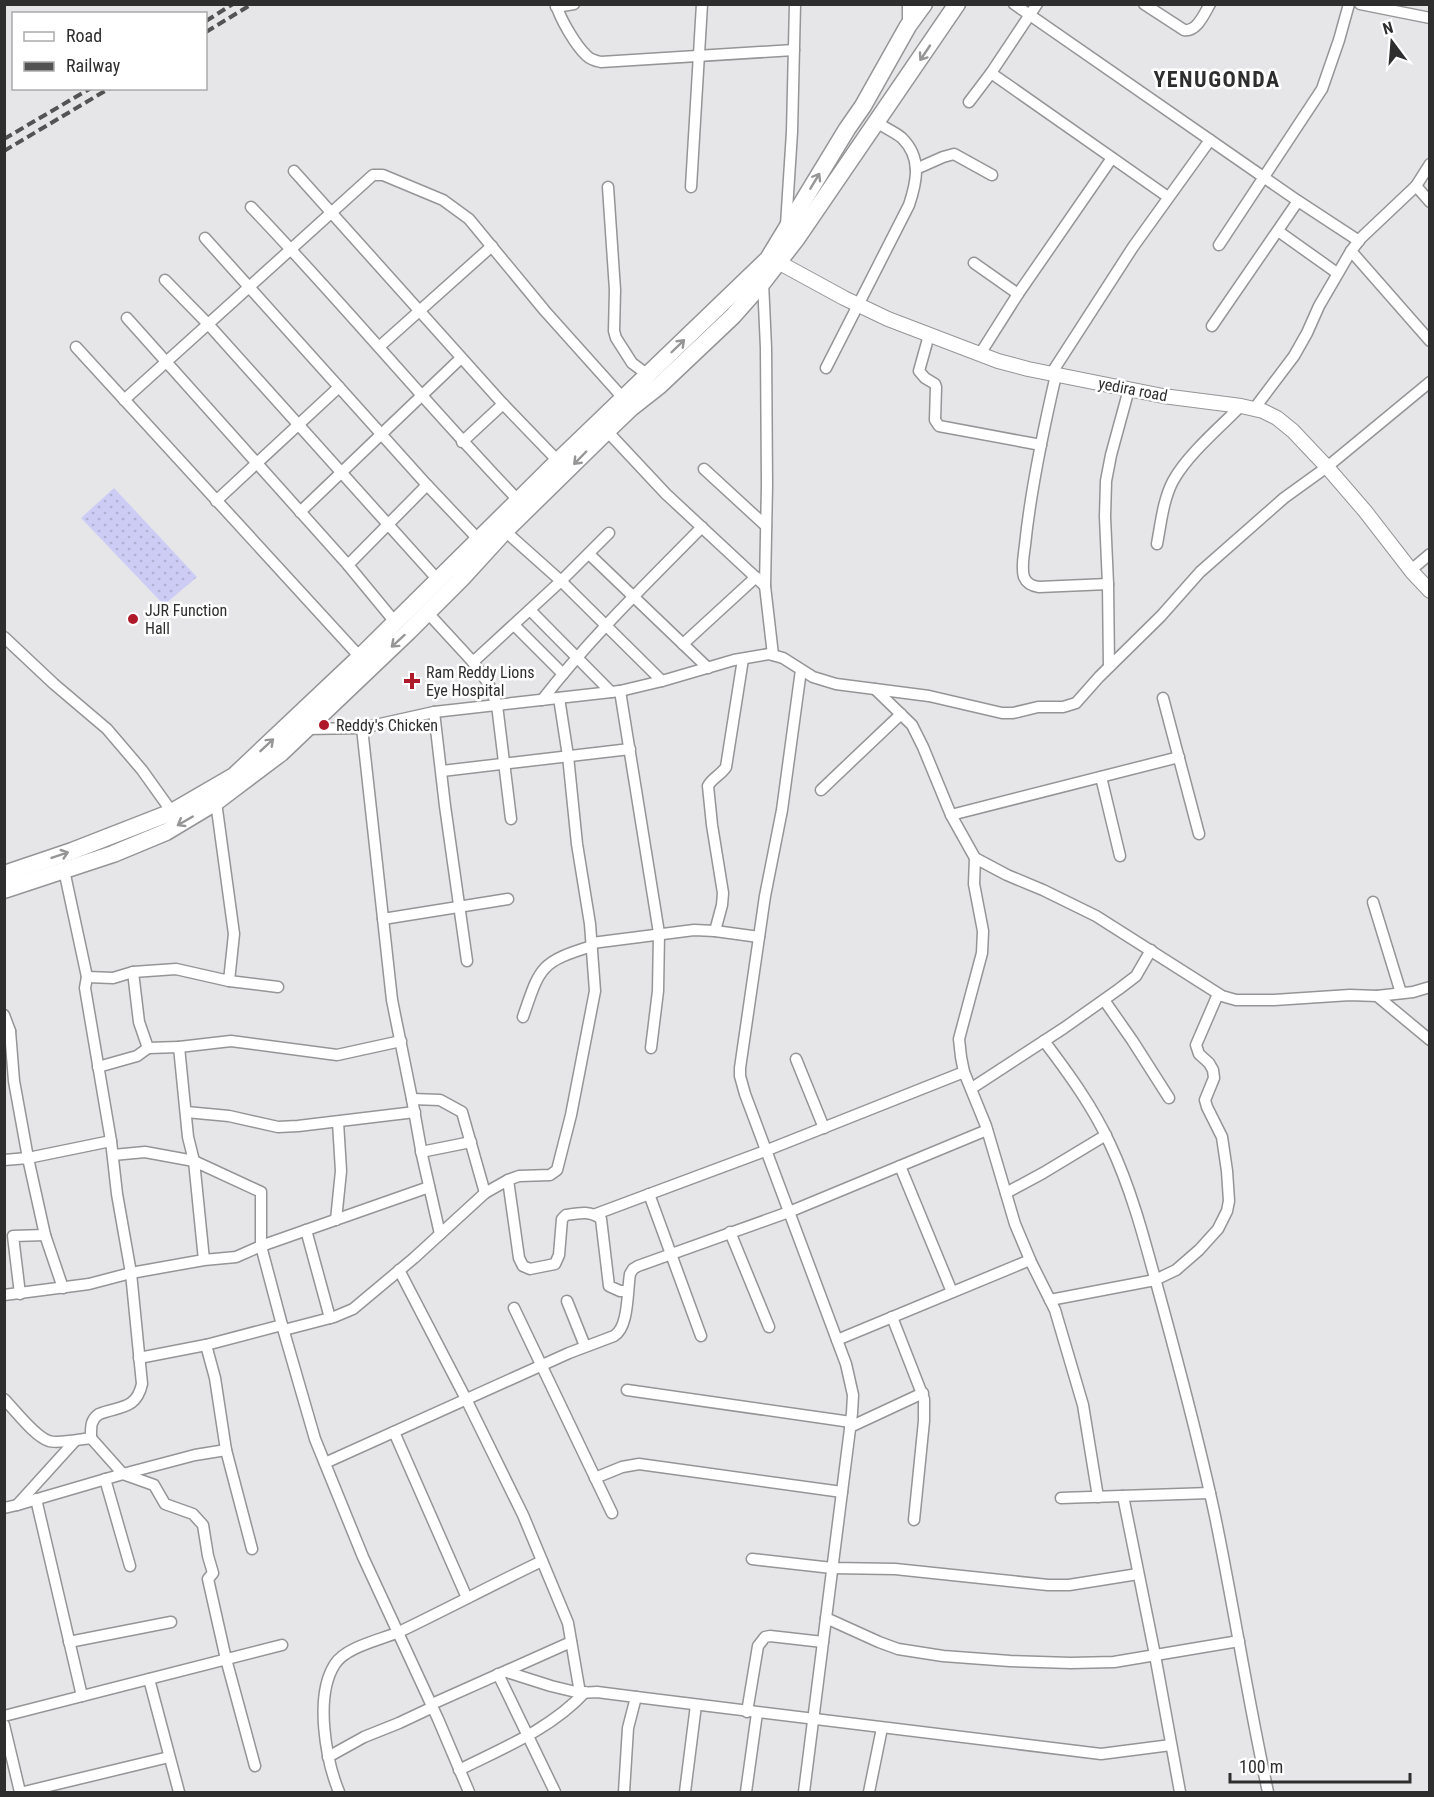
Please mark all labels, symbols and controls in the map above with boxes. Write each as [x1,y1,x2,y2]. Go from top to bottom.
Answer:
legend [12,12,207,90]
north arrow [1362,12,1422,72]
text: N [1381,18,1395,39]
text: Road [66,25,102,46]
one-way arrow [919,44,931,61]
text: Railway [66,55,121,76]
district label: YENUGONDA [1153,67,1281,92]
one-way arrow [809,173,821,190]
one-way arrow [670,339,685,353]
street label: yedira road [1097,373,1169,405]
one-way arrow [572,451,587,466]
place label: JJR Function Hall [145,601,227,638]
marker: JJR Function Hall [126,612,140,626]
one-way arrow [390,634,405,648]
place label: Ram Reddy Lions Eye Hospital [426,663,534,700]
marker: Ram Reddy Lions Eye Hospital [403,672,421,690]
place label: Reddy's Chicken [336,716,438,735]
marker: Reddy's Chicken [317,718,331,732]
one-way arrow [259,739,274,753]
one-way arrow [177,815,194,827]
one-way arrow [50,849,69,860]
scale bar [1230,1746,1410,1784]
text: 100 m [1239,1756,1283,1777]

